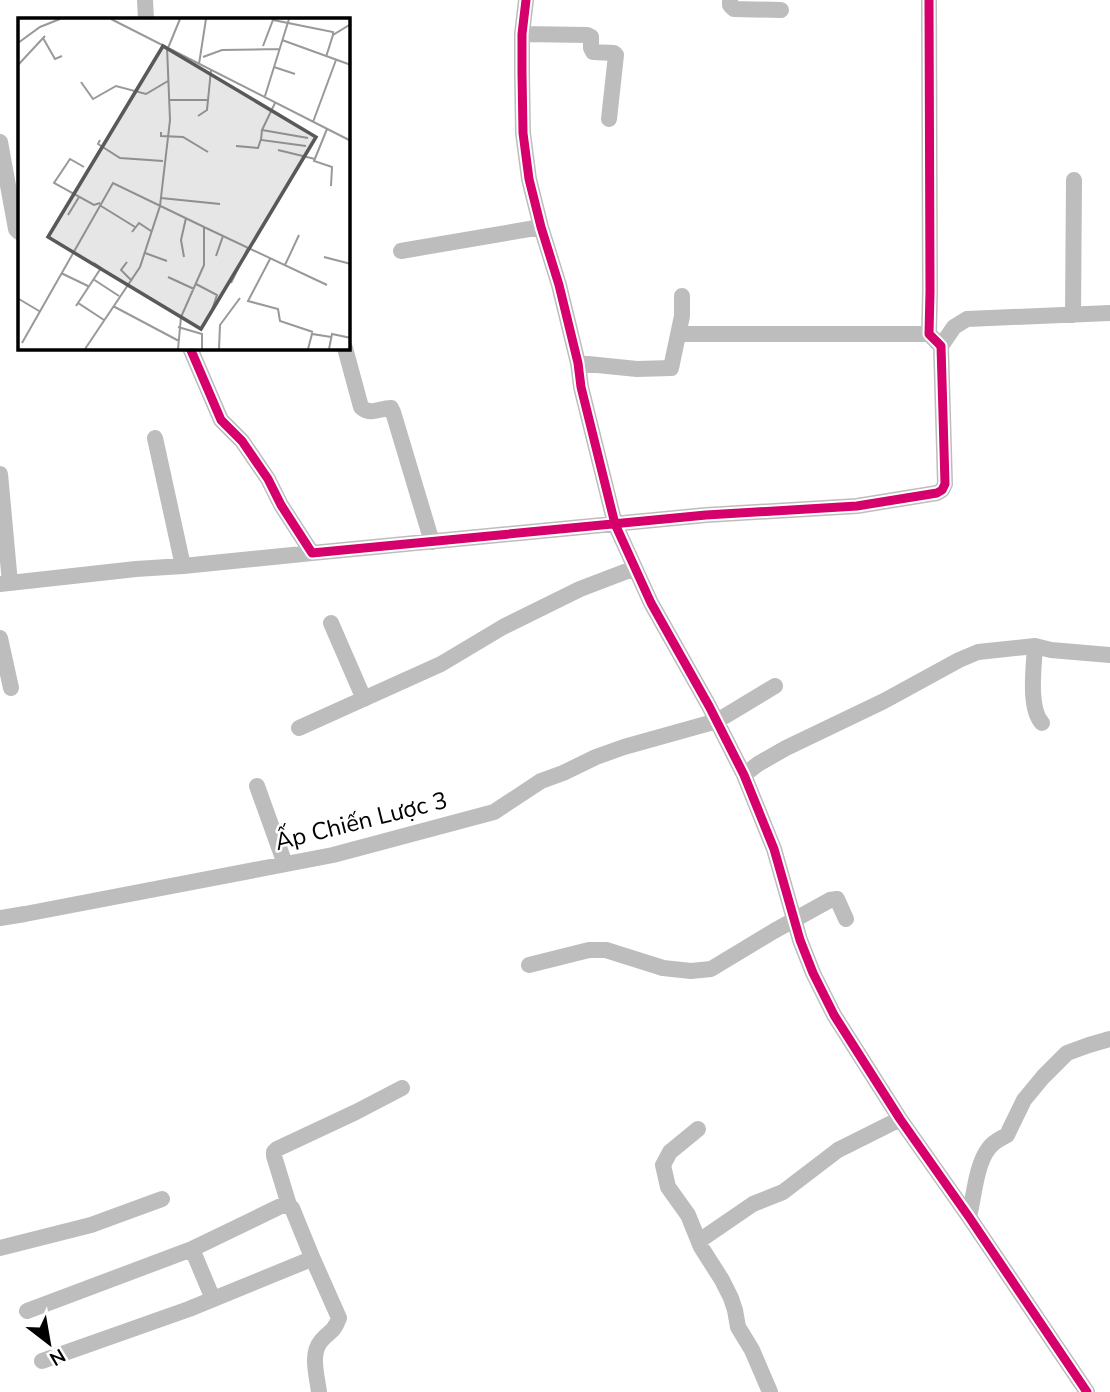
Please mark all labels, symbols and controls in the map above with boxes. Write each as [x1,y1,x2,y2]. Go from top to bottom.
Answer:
inset map [18,18,350,350]
street label: Ấp Chiến Lược 3 [271,783,451,858]
north arrow [14,1308,84,1378]
text: N [44,1342,70,1372]

